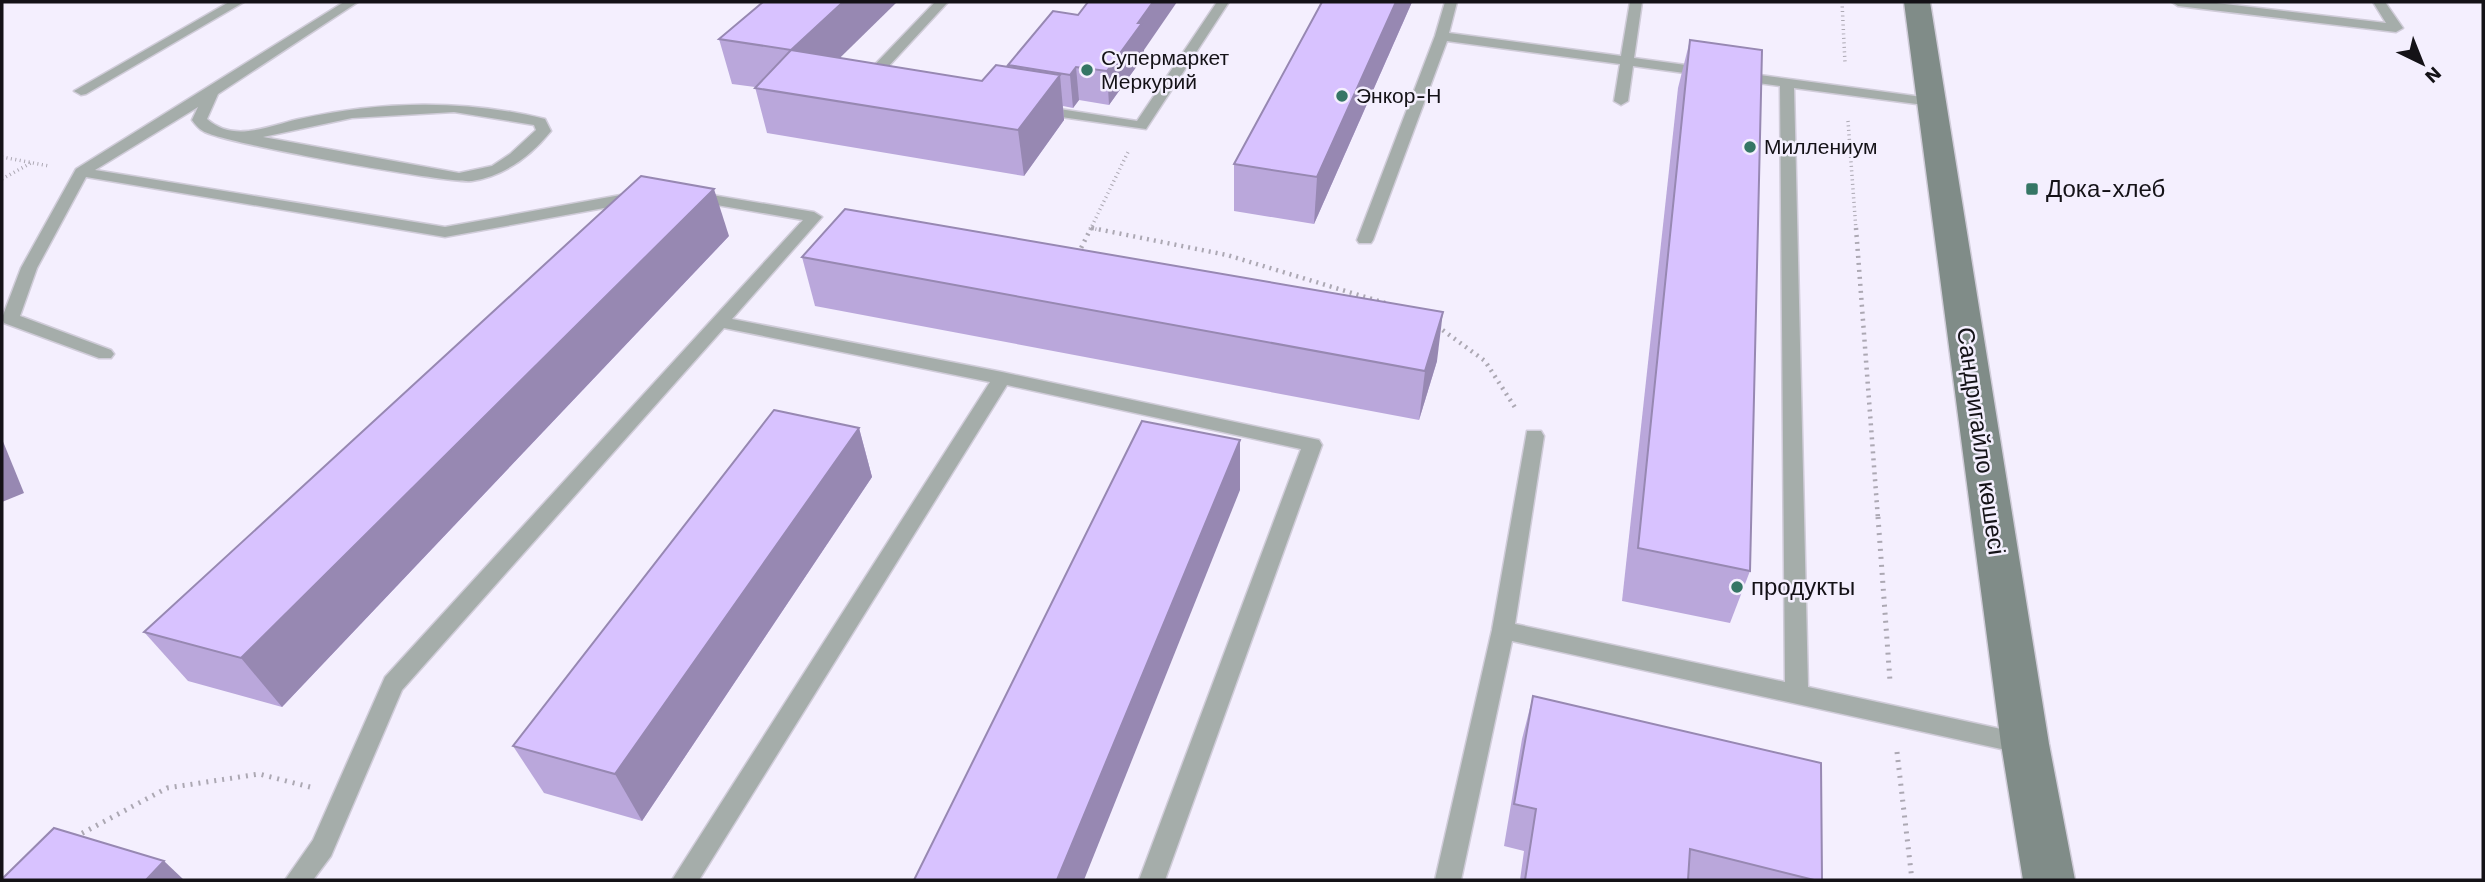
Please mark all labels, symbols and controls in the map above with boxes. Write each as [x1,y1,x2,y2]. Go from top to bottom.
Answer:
north arrow [2387,28,2457,98]
place label: Супермаркет Меркурий [1101,45,1230,94]
marker: Супермаркет Меркурий [1079,62,1095,78]
text: N [2420,62,2446,88]
place label: Энкор-Н [1356,83,1441,108]
marker: Энкор-Н [1334,88,1350,104]
place label: Миллениум [1764,134,1877,159]
marker: Миллениум [1742,139,1758,155]
place label: Дока-хлеб [2046,175,2165,203]
marker: Дока-хлеб [2024,181,2040,197]
street label: Сандригайло көшесі [1951,325,2011,557]
place label: продукты [1751,573,1855,601]
marker: продукты [1729,579,1745,595]

